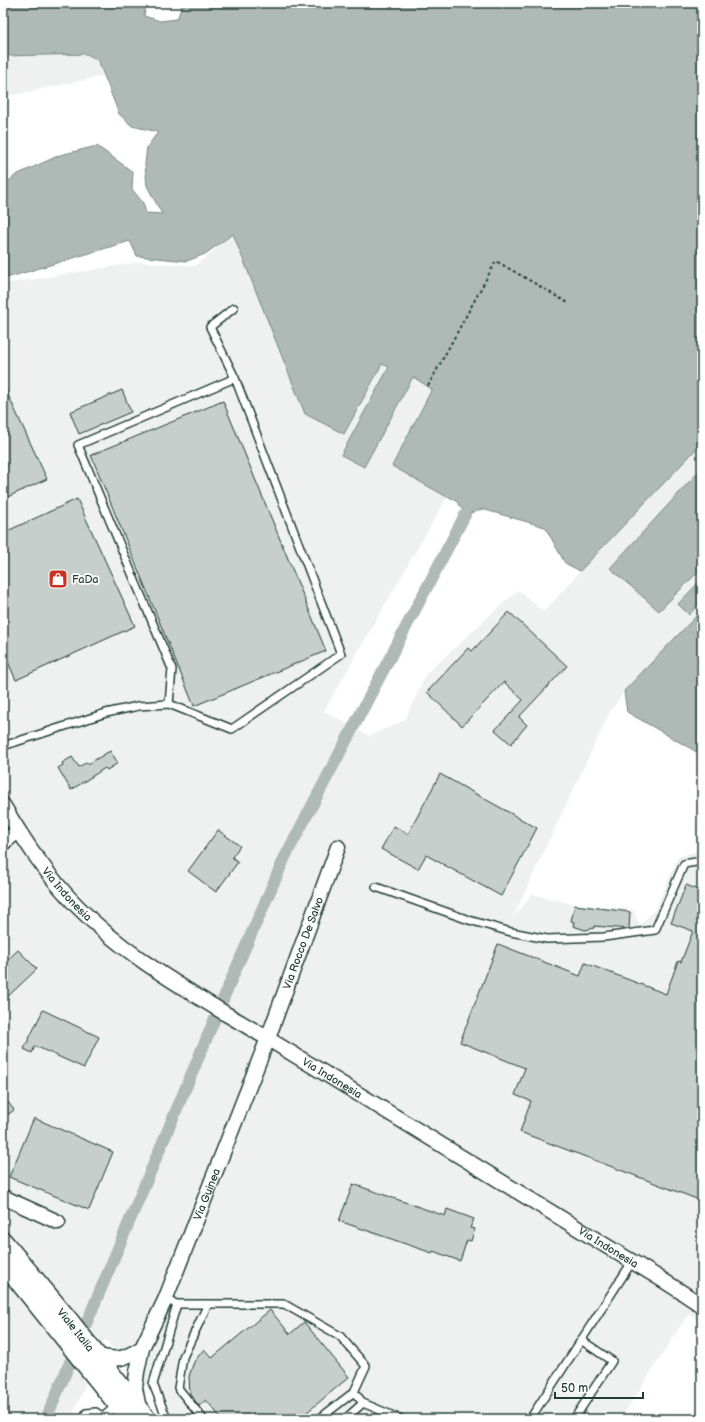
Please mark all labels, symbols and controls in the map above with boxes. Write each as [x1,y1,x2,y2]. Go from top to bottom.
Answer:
shop icon: FaDa [47,568,69,590]
place label: FaDa [72,573,99,586]
street label: Via Indonesia [39,865,94,924]
street label: Via Rocco De Salvo [280,895,326,991]
street label: Via Indonesia [300,1055,364,1101]
street label: Via Guinea [191,1167,223,1222]
street label: Via Indonesia [576,1224,640,1271]
street label: Viale Italia [54,1306,96,1354]
scale bar [555,1374,643,1400]
text: 50 m [561,1381,588,1396]

